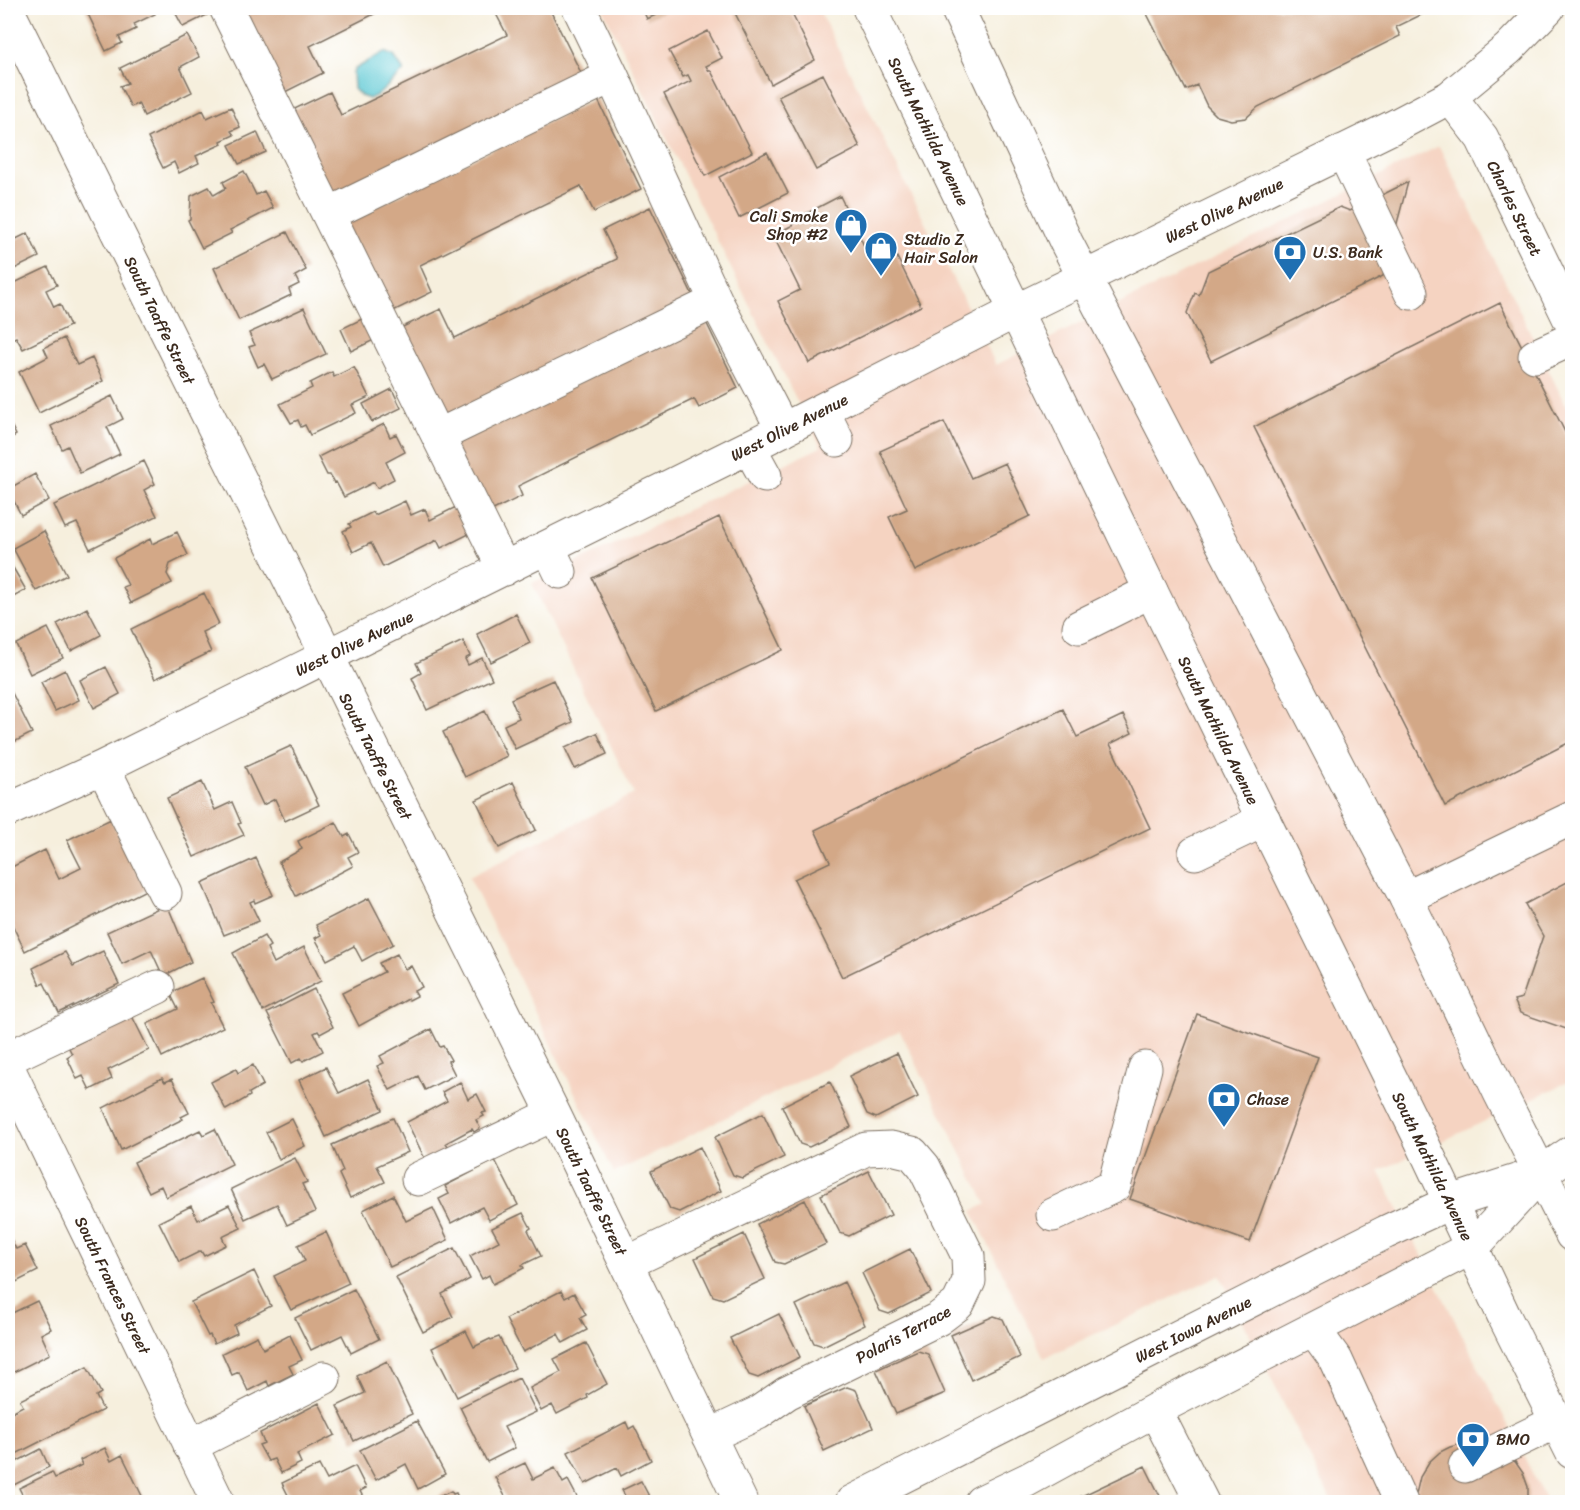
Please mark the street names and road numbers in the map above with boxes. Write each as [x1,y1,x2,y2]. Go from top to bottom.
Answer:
street label: South Mathilda Avenue [880,51,977,211]
street label: Charles Street [1479,155,1550,261]
street label: West Olive Avenue [1160,169,1289,252]
street label: South Taaffe Street [116,251,204,390]
street label: West Olive Avenue [725,385,853,470]
street label: West Olive Avenue [290,602,419,685]
street label: South Mathilda Avenue [1170,650,1267,810]
street label: South Taaffe Street [331,687,421,826]
street label: South Mathilda Avenue [1384,1086,1481,1246]
street label: South Taaffe Street [548,1122,636,1261]
street label: South Frances Street [66,1211,159,1360]
street label: West Iowa Avenue [1130,1287,1257,1371]
street label: Polaris Terrace [850,1297,956,1372]

